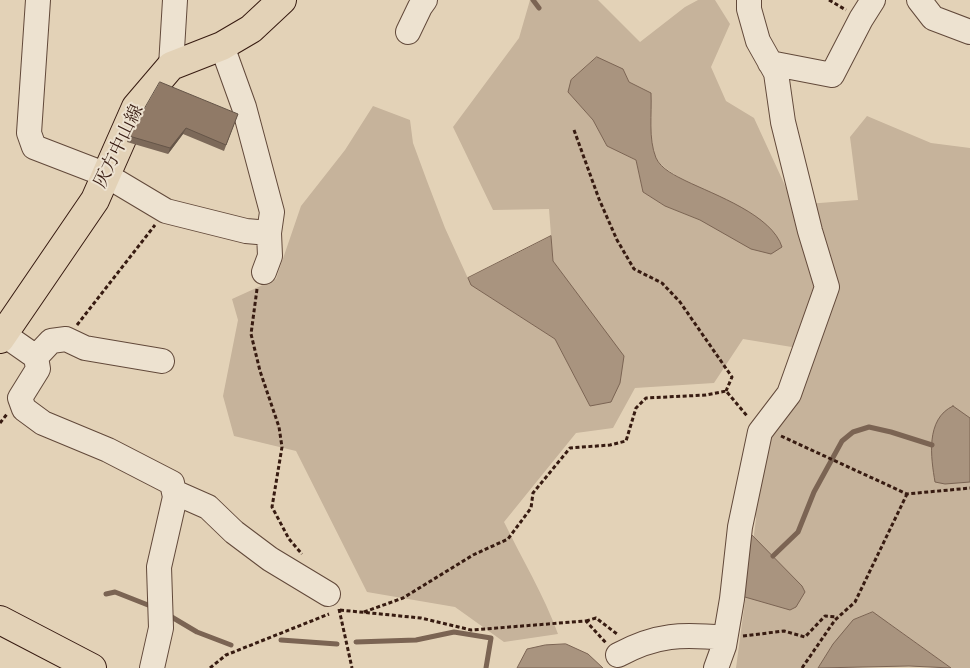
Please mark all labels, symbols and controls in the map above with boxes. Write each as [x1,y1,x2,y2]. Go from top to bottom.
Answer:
street label: 灰方中山線 [91,102,149,192]

